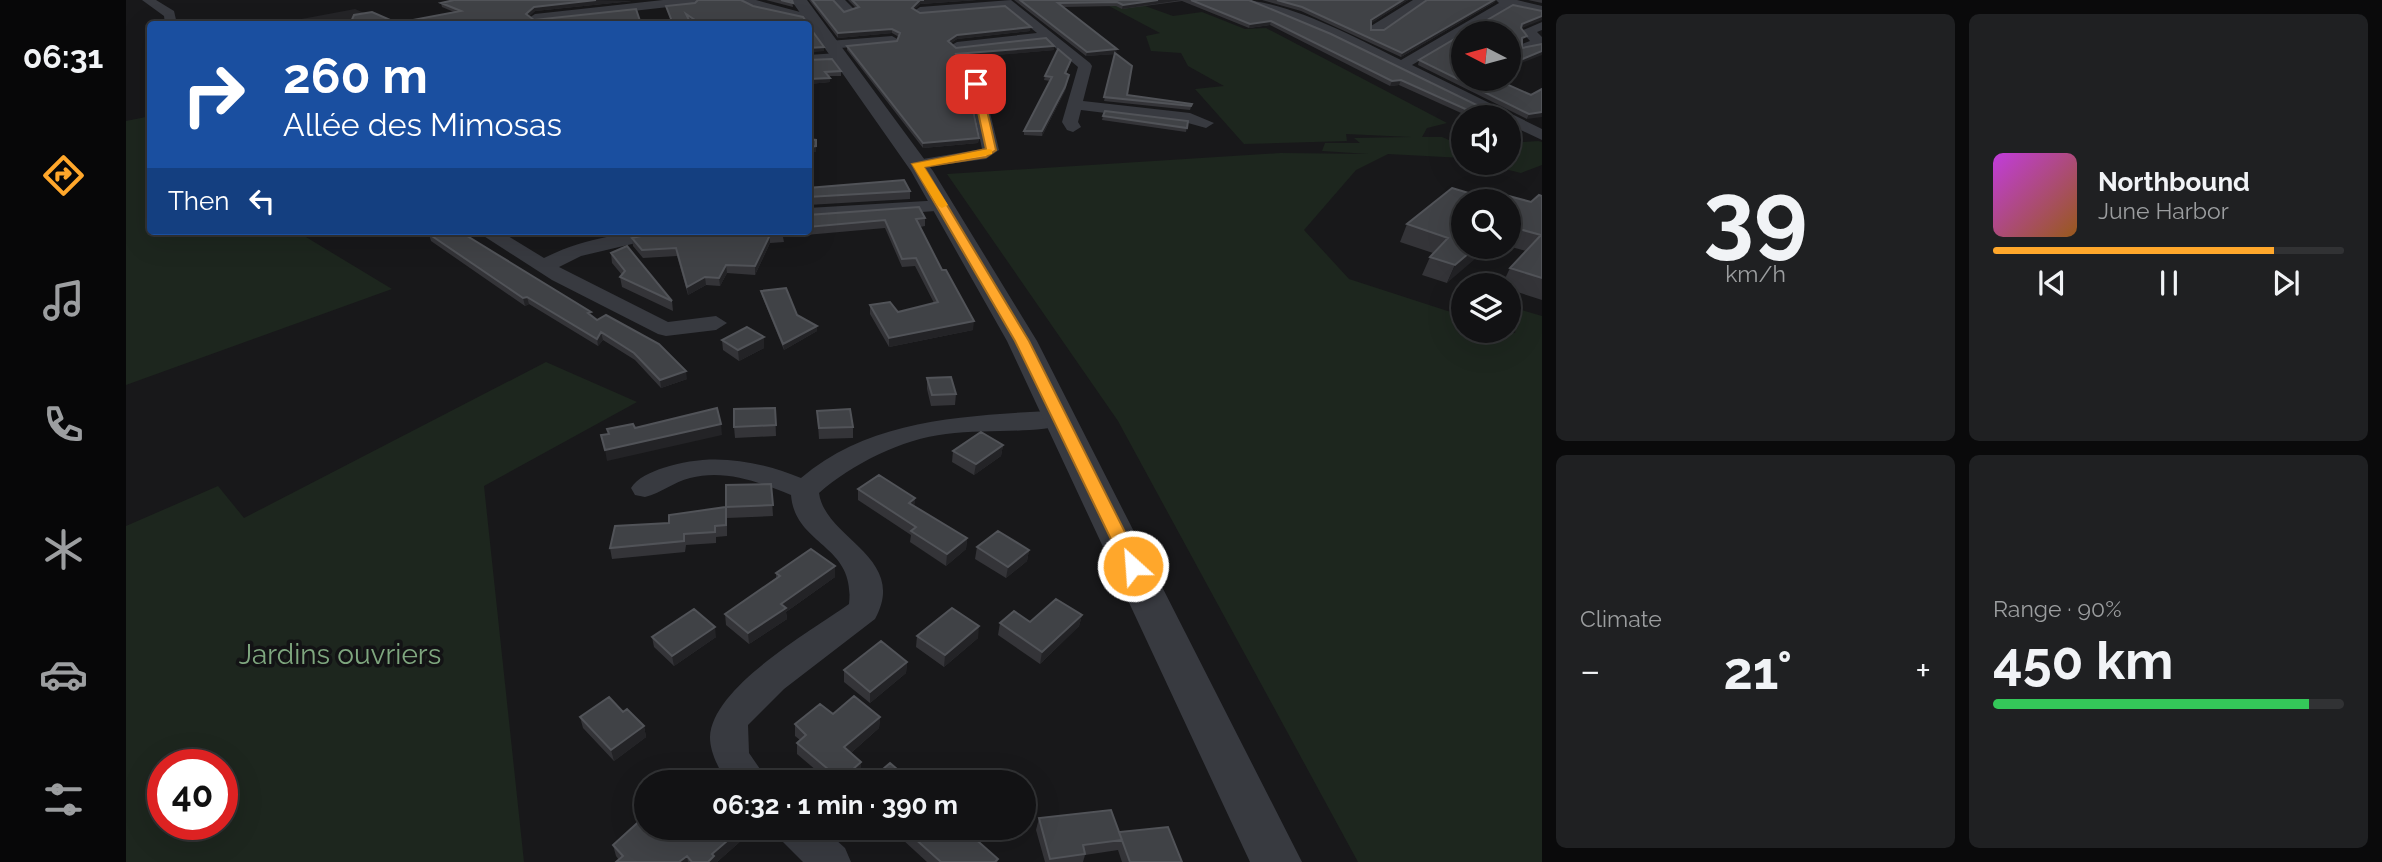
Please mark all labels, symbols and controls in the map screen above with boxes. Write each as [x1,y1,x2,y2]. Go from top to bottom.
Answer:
north arrow [1451,21,1521,91]
map controls [1451,21,1521,343]
text: 06:31 [23,38,103,75]
text: 260 m [283,47,428,104]
icon: right [168,49,259,140]
pin [946,54,1006,114]
icon: arrive [957,65,995,103]
button: sound [1451,105,1521,175]
text: Allée des Mimosas [283,106,562,143]
icon: directions [39,151,88,200]
text: 39 [1703,161,1808,268]
text: Northbound [2098,167,2250,197]
icon: left [243,182,281,220]
text: Then [168,186,229,216]
button: search [1451,189,1521,259]
text: June Harbor [2098,197,2229,224]
text: km/h [1725,260,1786,287]
icon: previous [2033,264,2071,302]
icon: pause [2150,264,2188,302]
icon: next [2267,264,2305,302]
button: layers [1451,273,1521,343]
icon: music [39,276,88,325]
icon: phone [39,400,88,449]
icon: climate [39,525,88,574]
position arrow [1096,529,1170,603]
text: Range · 90% [1993,595,2122,622]
text: Climate [1580,605,1662,632]
text: 450 km [1993,630,2173,691]
park label: Jardins ouvriers [239,638,441,671]
text: 21° [1724,640,1792,701]
text: − [1580,648,1600,693]
text: + [1915,648,1931,693]
icon: car [39,650,88,699]
speed limit sign: 40 [147,749,238,840]
icon: filters [39,775,88,824]
text: 06:32 · 1 min · 390 m [712,790,958,820]

